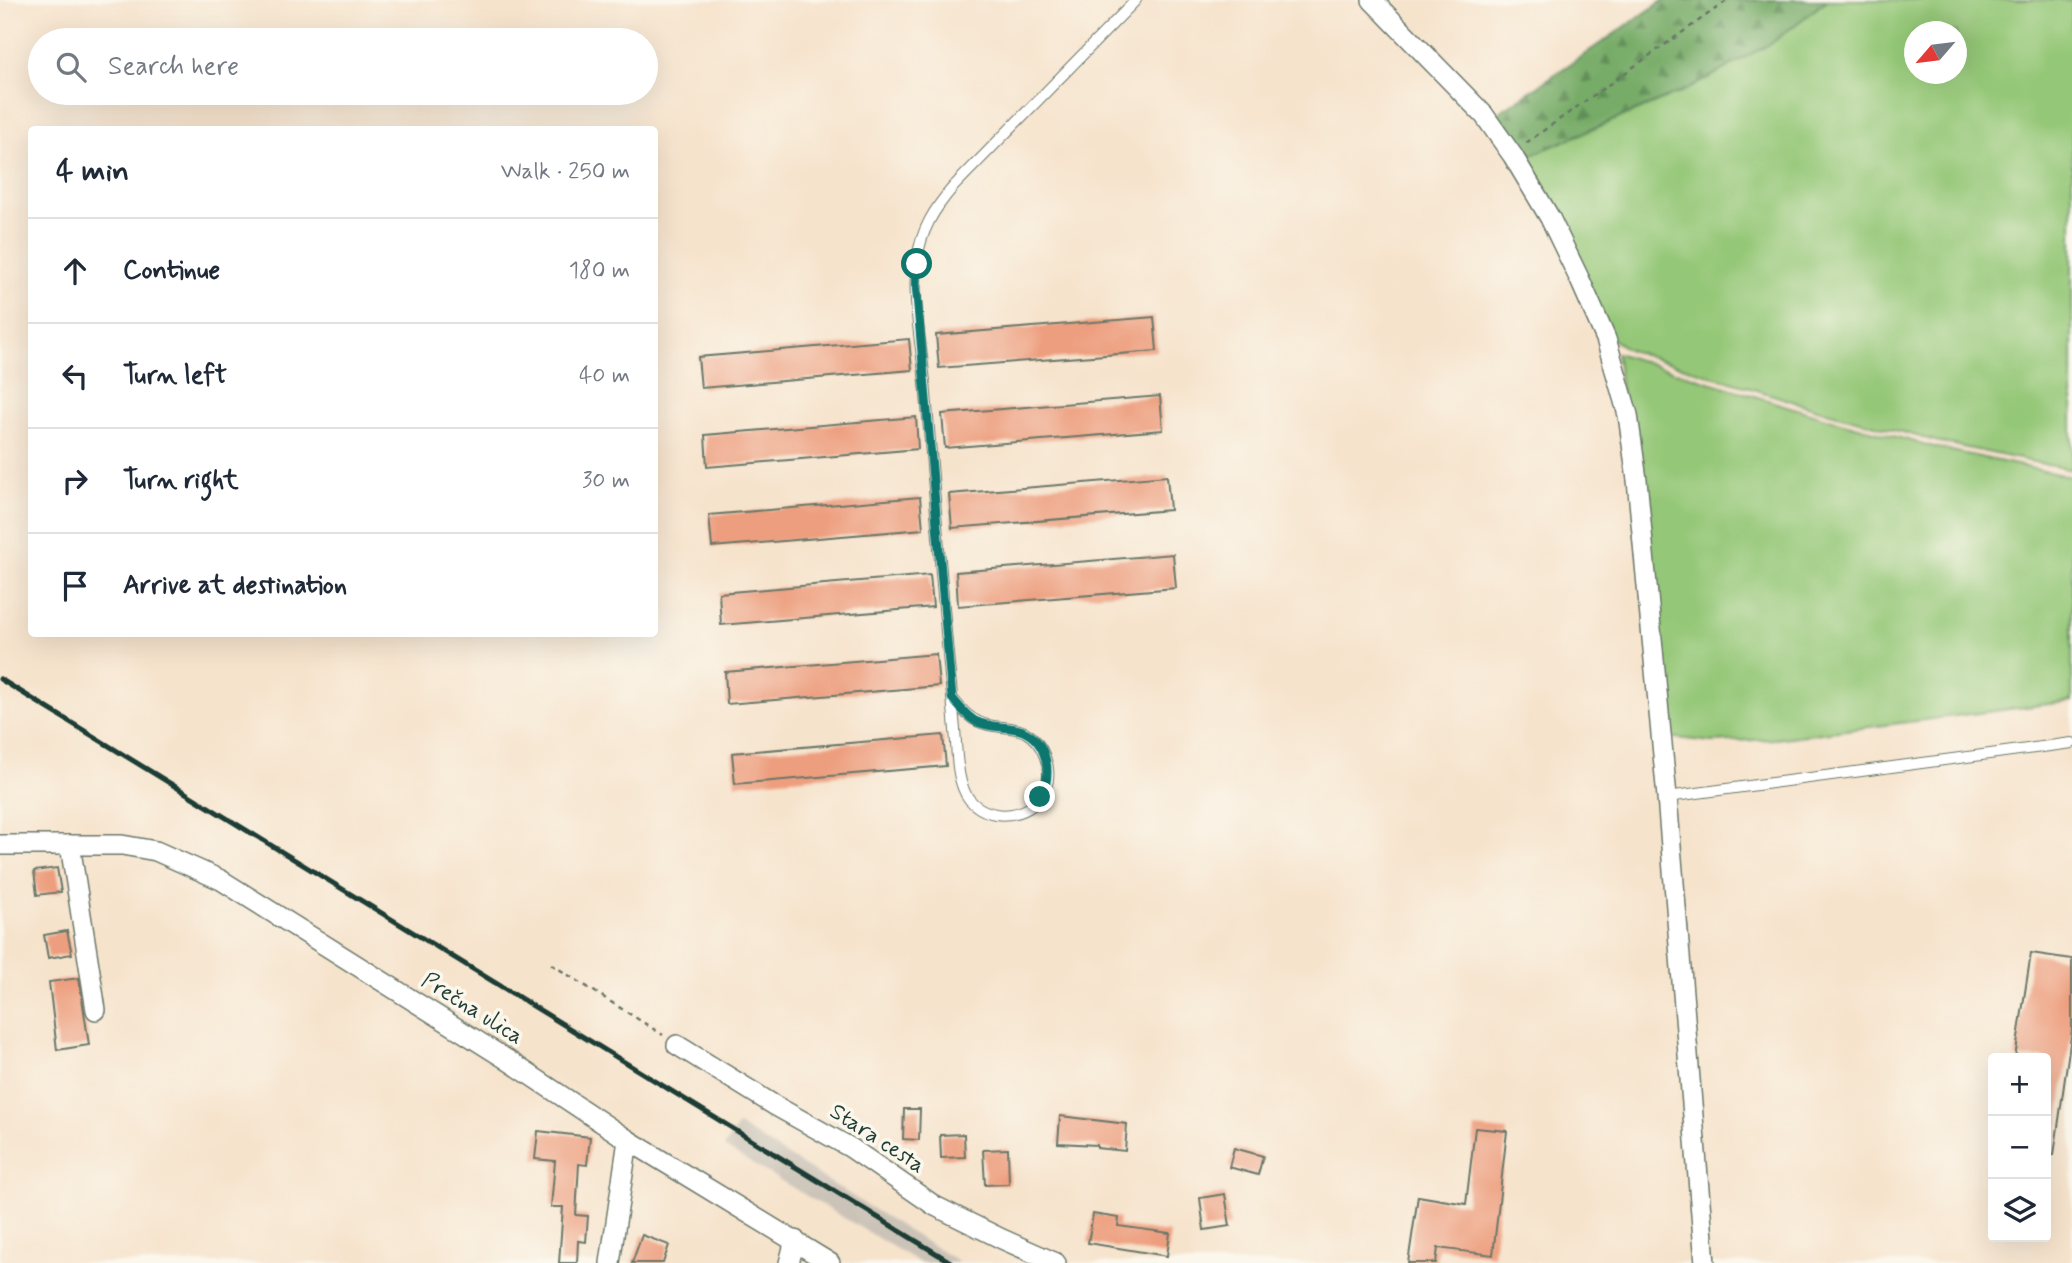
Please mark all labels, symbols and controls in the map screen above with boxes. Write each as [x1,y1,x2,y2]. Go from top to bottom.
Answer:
north arrow [1904,21,1967,84]
search box [28,28,658,105]
icon: search [52,48,90,86]
text: Search here [108,50,239,84]
text: 4 min [56,152,129,191]
text: Walk · 250 m [501,157,630,187]
route start [901,248,932,279]
icon: ahead [56,252,94,290]
text: Continue [123,254,220,288]
text: 180 m [569,256,630,286]
icon: left [56,357,94,395]
text: Turn left [123,359,227,393]
text: 40 m [579,361,630,391]
icon: right [56,462,94,500]
text: Turn right [123,464,239,498]
text: 30 m [582,466,630,496]
icon: arrive [56,567,94,605]
text: Arrive at destination [123,569,347,603]
route end [1024,781,1055,812]
street label: Prečna ulica [415,966,529,1052]
map controls [1988,1053,2051,1242]
button: + [1988,1053,2051,1116]
street label: Stara cesta [824,1097,930,1181]
button: − [1988,1116,2051,1179]
button: layers [1988,1179,2051,1242]

